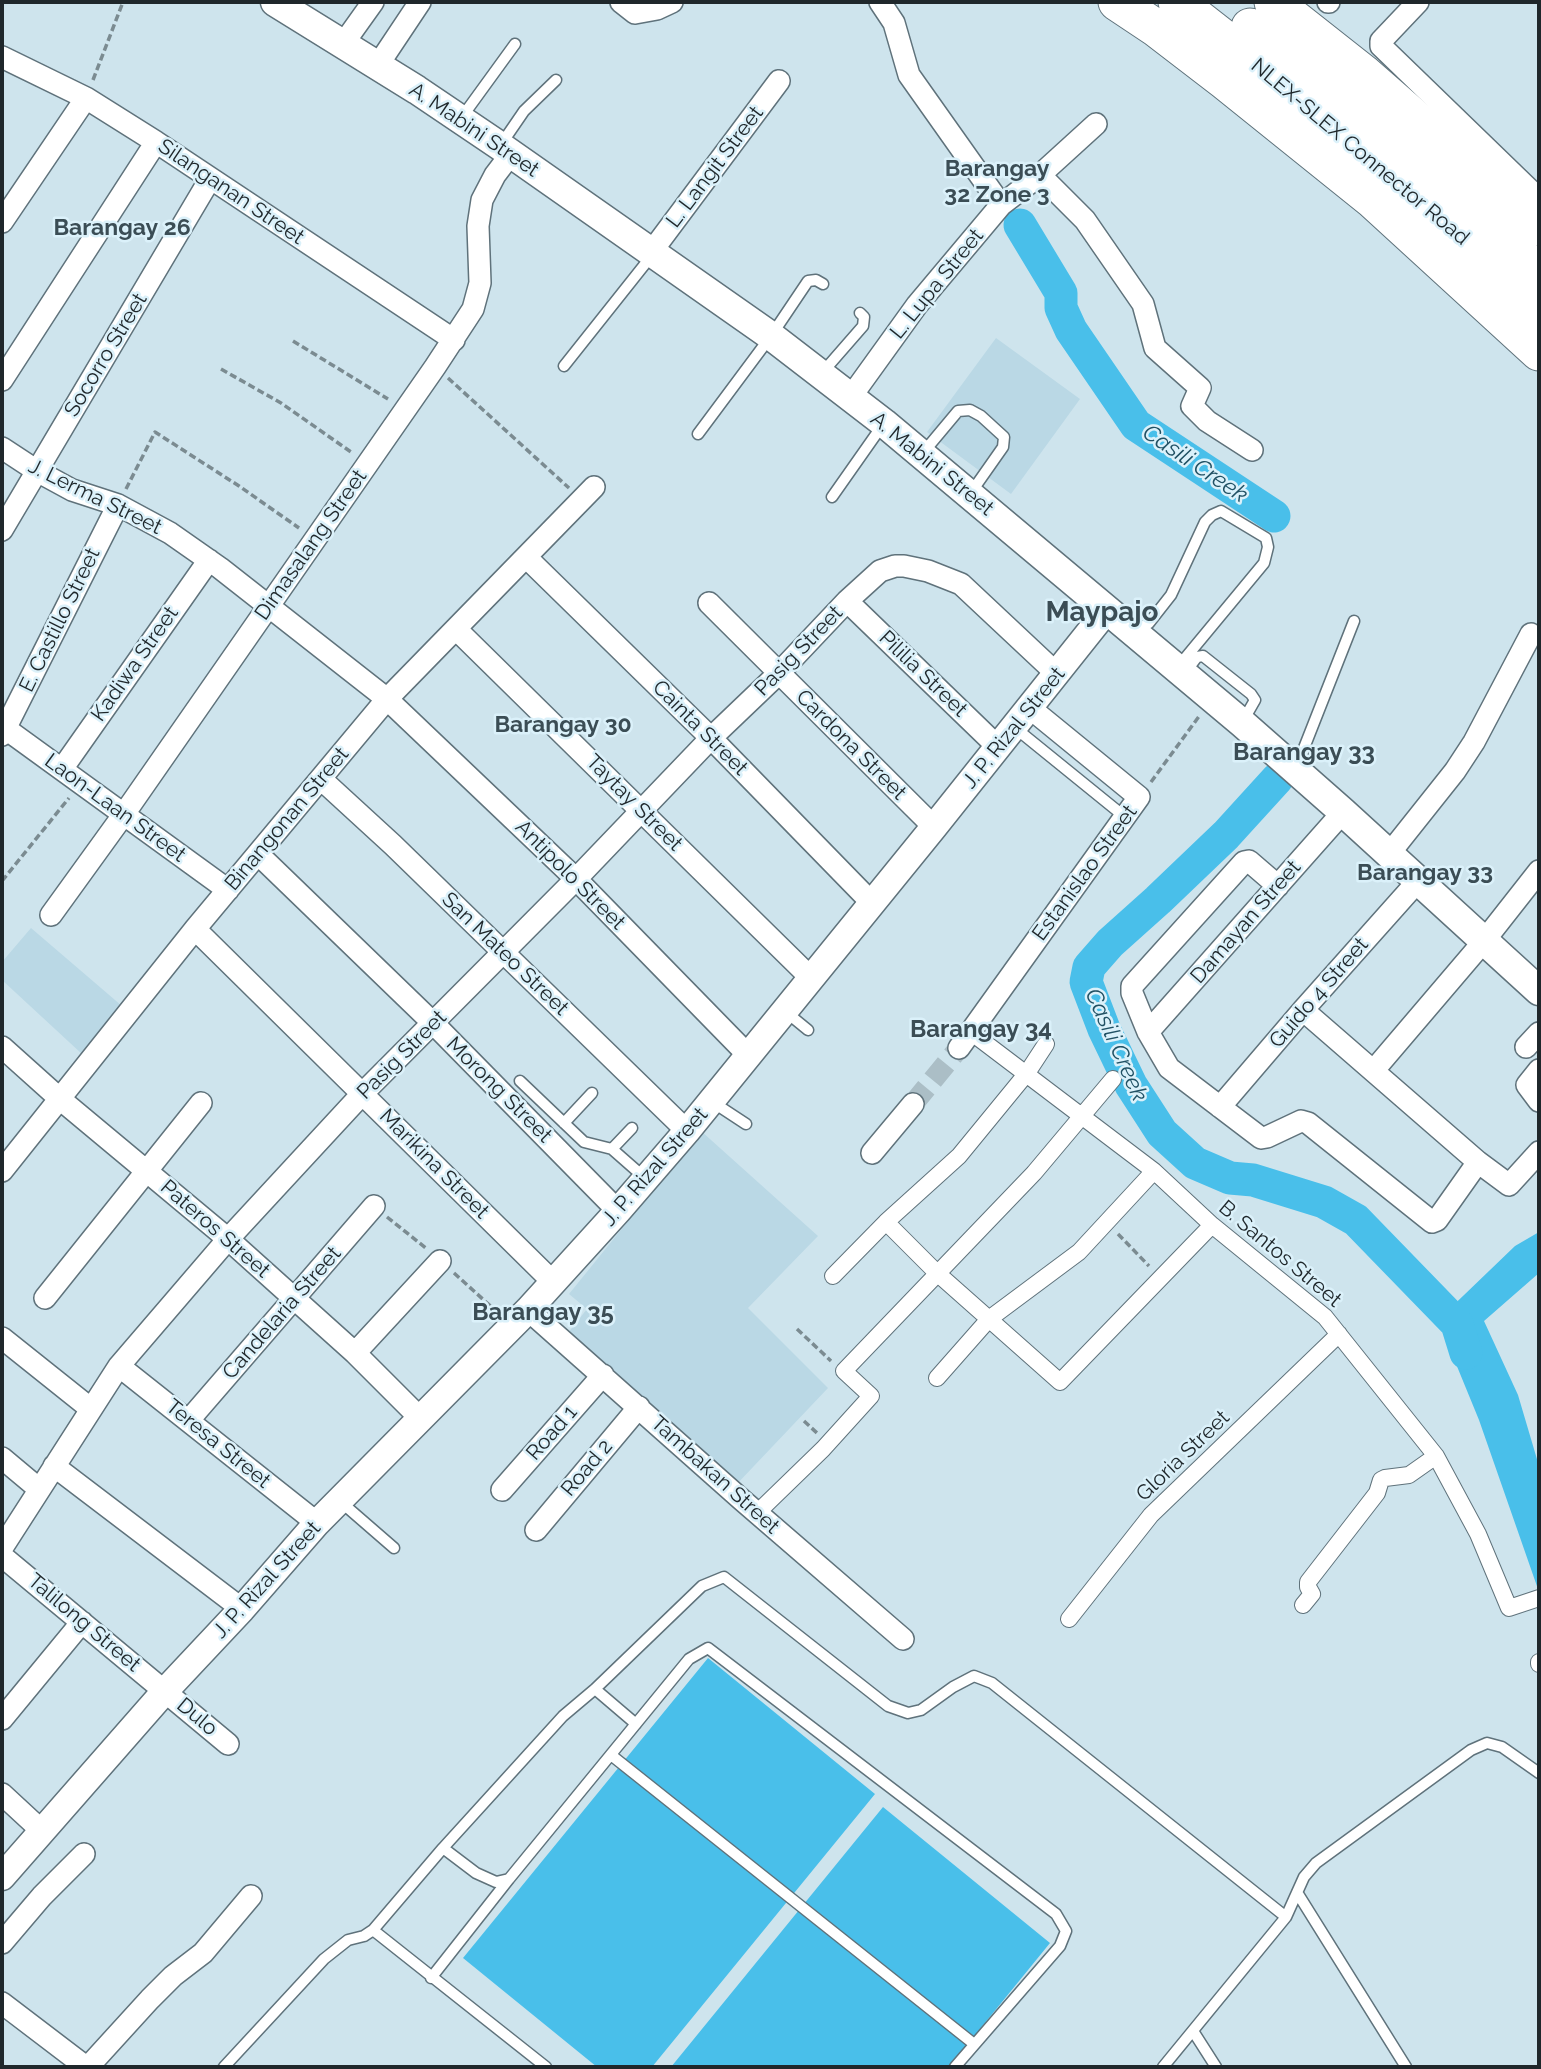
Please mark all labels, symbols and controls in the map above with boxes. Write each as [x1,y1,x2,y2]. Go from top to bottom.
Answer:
street label: NLEX-SLEX Connector Road [1246,53,1474,251]
street label: A. Mabini Street [404,77,544,183]
street label: L. Langit Street [661,101,769,233]
street label: Silanganan Street [153,134,309,250]
district label: Barangay 32 Zone 3 [944,155,1050,209]
district label: Barangay 26 [53,214,191,242]
street label: L. Lupa Street [885,224,989,344]
street label: Socorro Street [59,289,153,421]
street label: A. Mabini Street [865,407,999,521]
water label: Casili Creek [1137,419,1253,509]
street label: J. Lerma Street [24,454,166,540]
street label: Dimasalang Street [250,465,372,625]
street label: E. Castillo Street [14,544,106,696]
district label: Maypajo [1045,596,1159,630]
street label: Pasig Street [750,601,848,701]
street label: Kadiwa Street [86,602,184,726]
street label: Pililia Street [874,626,972,722]
street label: J. P. Rizal Street [957,662,1071,794]
street label: Cainta Street [647,675,753,781]
street label: Cardona Street [791,685,911,805]
district label: Barangay 30 [494,711,632,739]
district label: Barangay 33 [1233,739,1375,767]
street label: Binangonan Street [220,742,354,896]
street label: Laon-Laan Street [40,748,190,868]
street label: Taytay Street [580,749,688,857]
street label: Estanislao Street [1027,800,1143,946]
street label: Antipolo Street [510,815,630,935]
street label: Damayan Street [1186,855,1306,989]
district label: Barangay 33 [1357,859,1493,887]
street label: San Mateo Street [436,887,574,1021]
street label: Guido 4 Street [1264,933,1374,1053]
water label: Casili Creek [1079,984,1153,1106]
street label: Pasig Street [352,1005,452,1105]
district label: Barangay 34 [910,1016,1052,1044]
street label: Morong Street [441,1032,557,1148]
street label: J. P. Rizal Street [597,1103,713,1231]
street label: Marikina Street [374,1104,494,1224]
street label: Pateros Street [155,1175,275,1283]
street label: B. Santos Street [1213,1195,1347,1313]
street label: Candelaria Street [218,1241,346,1385]
district label: Barangay 35 [472,1299,614,1327]
street label: Teresa Street [161,1394,275,1494]
street label: Road 1 [521,1400,583,1466]
street label: Gloria Street [1131,1405,1235,1507]
street label: Tambakan Street [646,1411,784,1539]
street label: Road 2 [556,1434,618,1502]
street label: J. P. Rizal Street [208,1516,326,1644]
street label: Talilong Street [23,1569,145,1677]
street label: Dulo [171,1693,223,1741]

